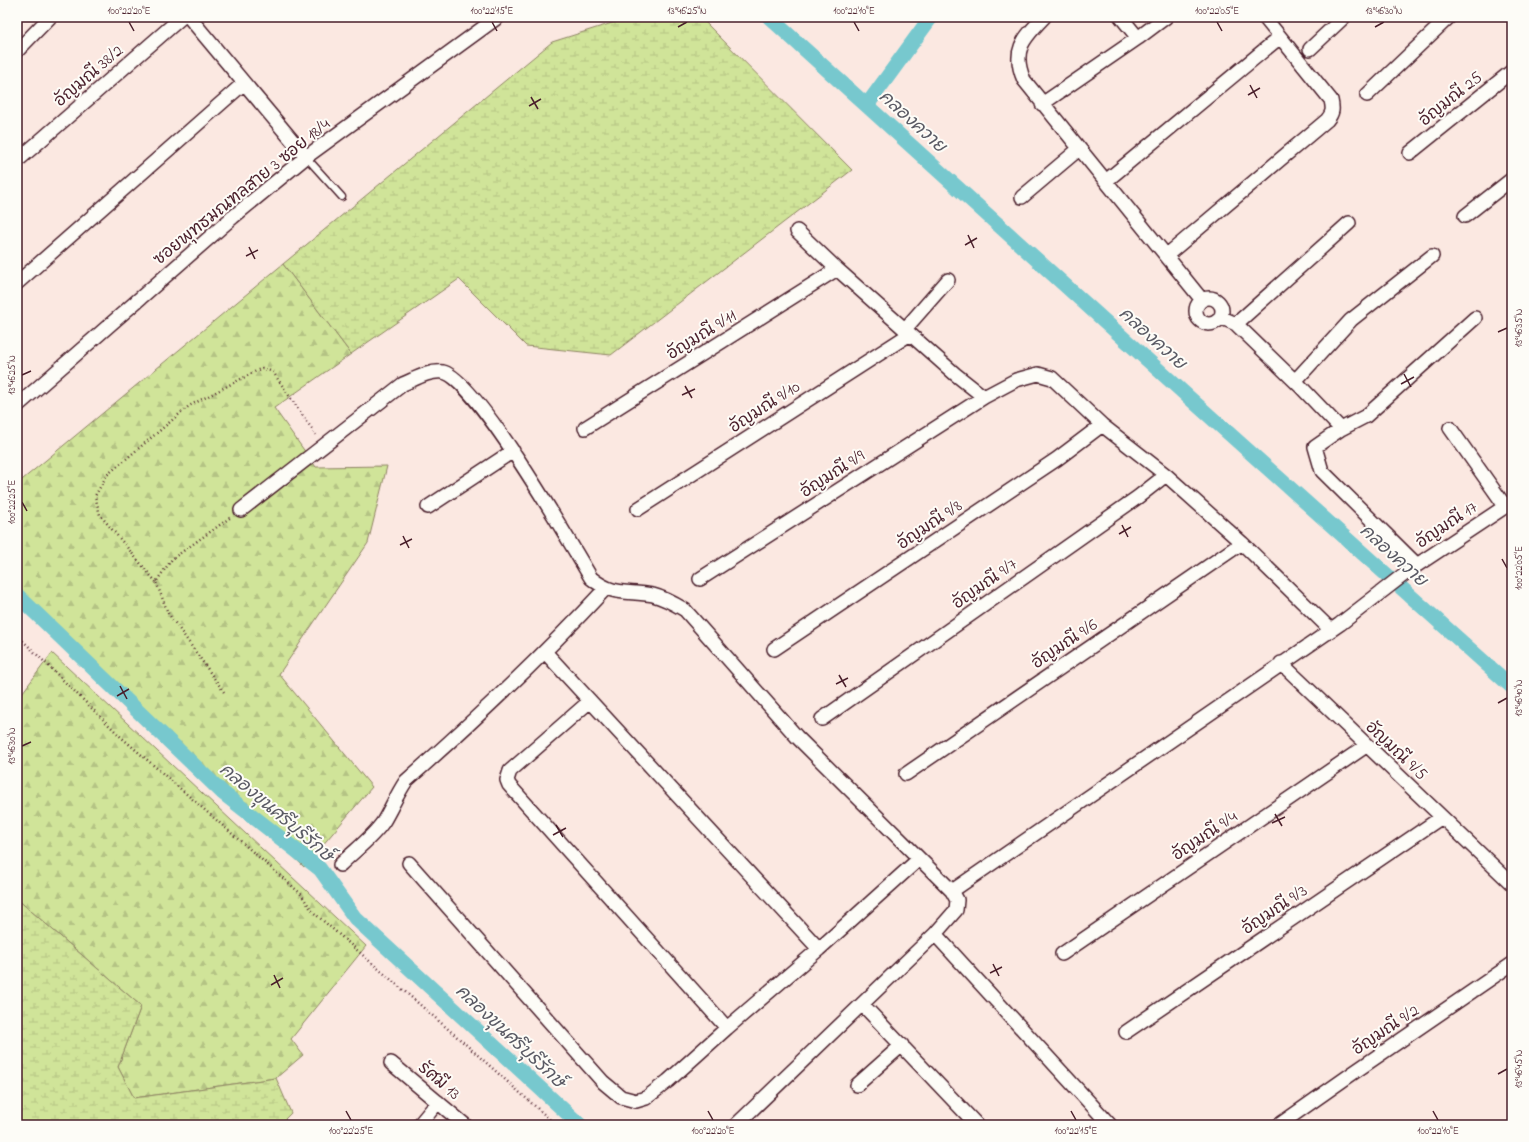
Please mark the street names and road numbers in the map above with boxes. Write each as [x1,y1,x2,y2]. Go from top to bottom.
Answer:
street label: อัญมณี 38/2 [49,39,129,113]
street label: อัญมณี 25 [1414,66,1488,133]
street label: ซอยพุทธมณฑลสาย 3 ซอย 18/4 [148,113,336,272]
street label: อัญมณี 9/11 [662,304,742,367]
street label: อัญมณี 9/10 [724,375,805,440]
street label: อัญมณี 9/9 [796,444,870,505]
street label: อัญมณี 9/8 [892,494,967,556]
street label: อัญมณี 17 [1411,495,1483,555]
street label: อัญมณี 9/7 [947,553,1023,616]
street label: อัญมณี 9/6 [1027,613,1103,676]
street label: อัญมณี 9/5 [1359,716,1433,787]
street label: อัญมณี 9/4 [1167,805,1243,867]
street label: อัญมณี 9/3 [1237,879,1313,941]
street label: อัญมณี 9/2 [1347,999,1424,1062]
street label: รัศมี 13 [412,1056,466,1106]

